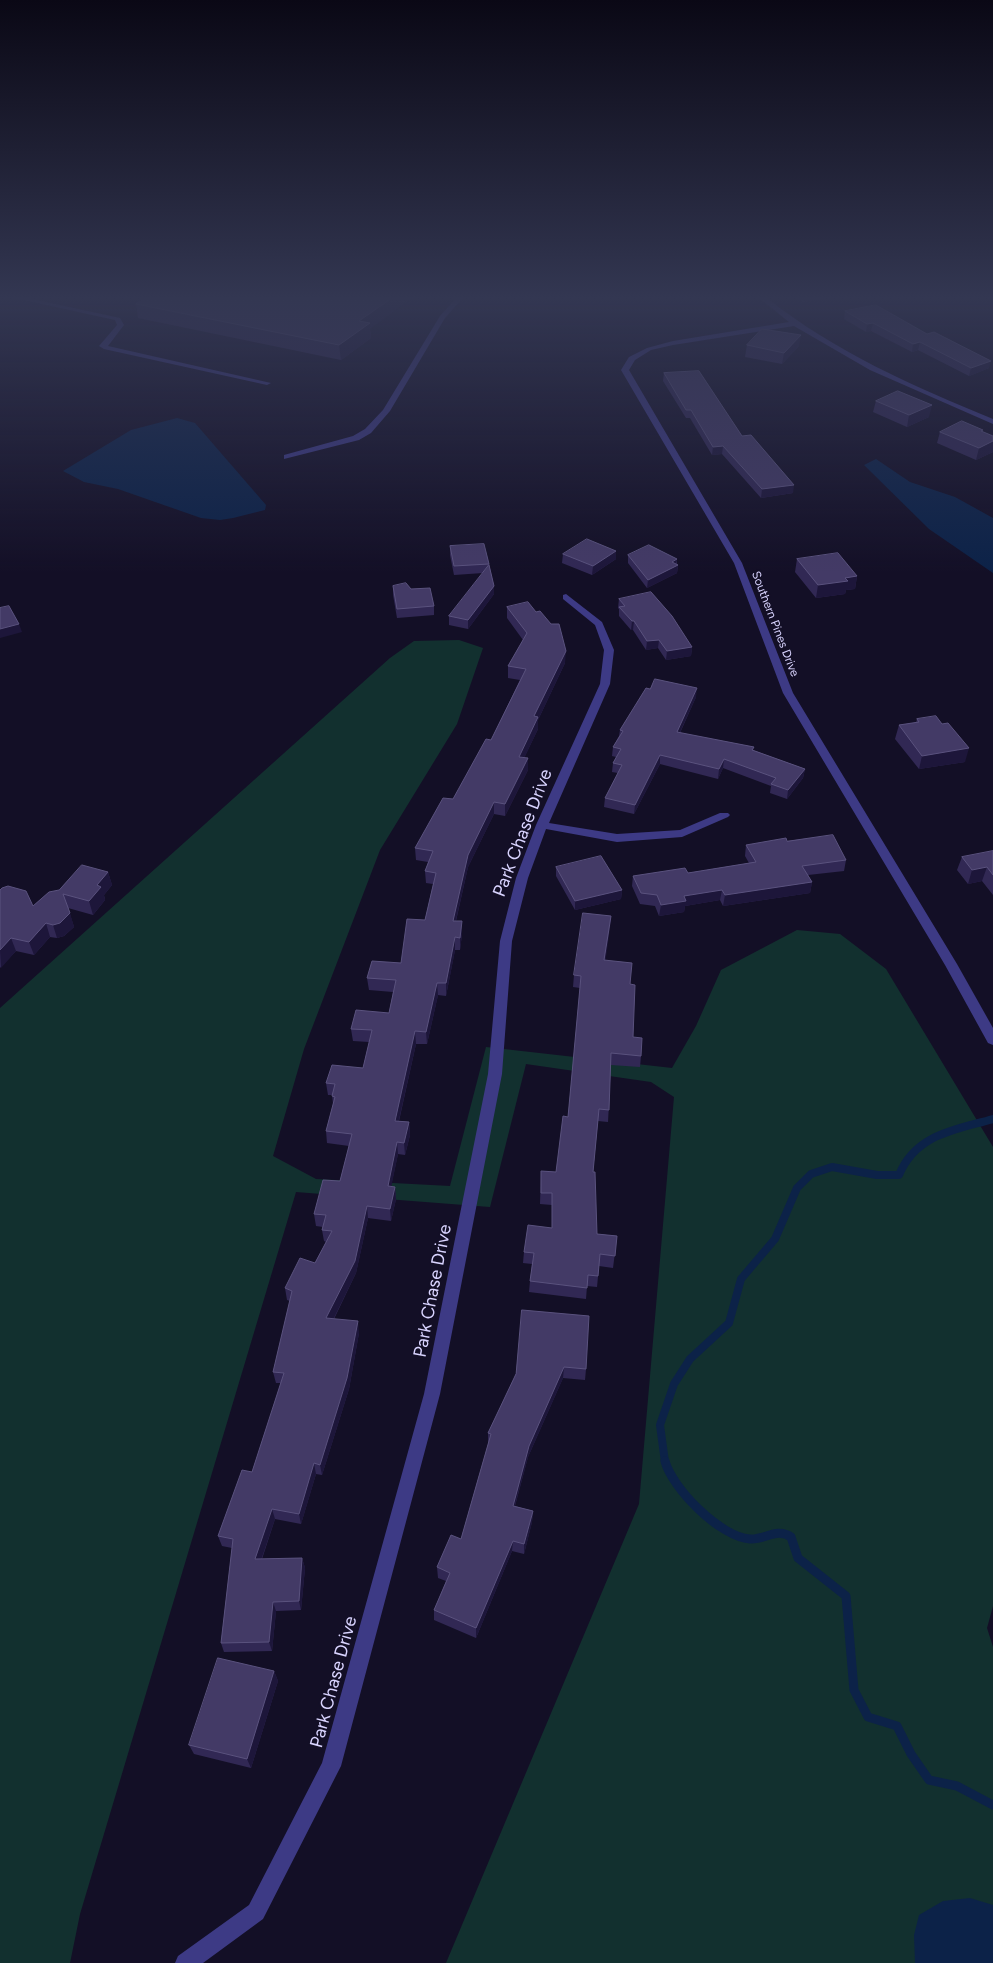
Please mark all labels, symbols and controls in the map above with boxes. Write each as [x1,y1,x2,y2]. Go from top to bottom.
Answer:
street label: Southern Pines Drive [748,569,802,679]
street label: Park Chase Drive [489,766,557,900]
street label: Park Chase Drive [410,1223,456,1359]
street label: Park Chase Drive [306,1614,362,1750]

